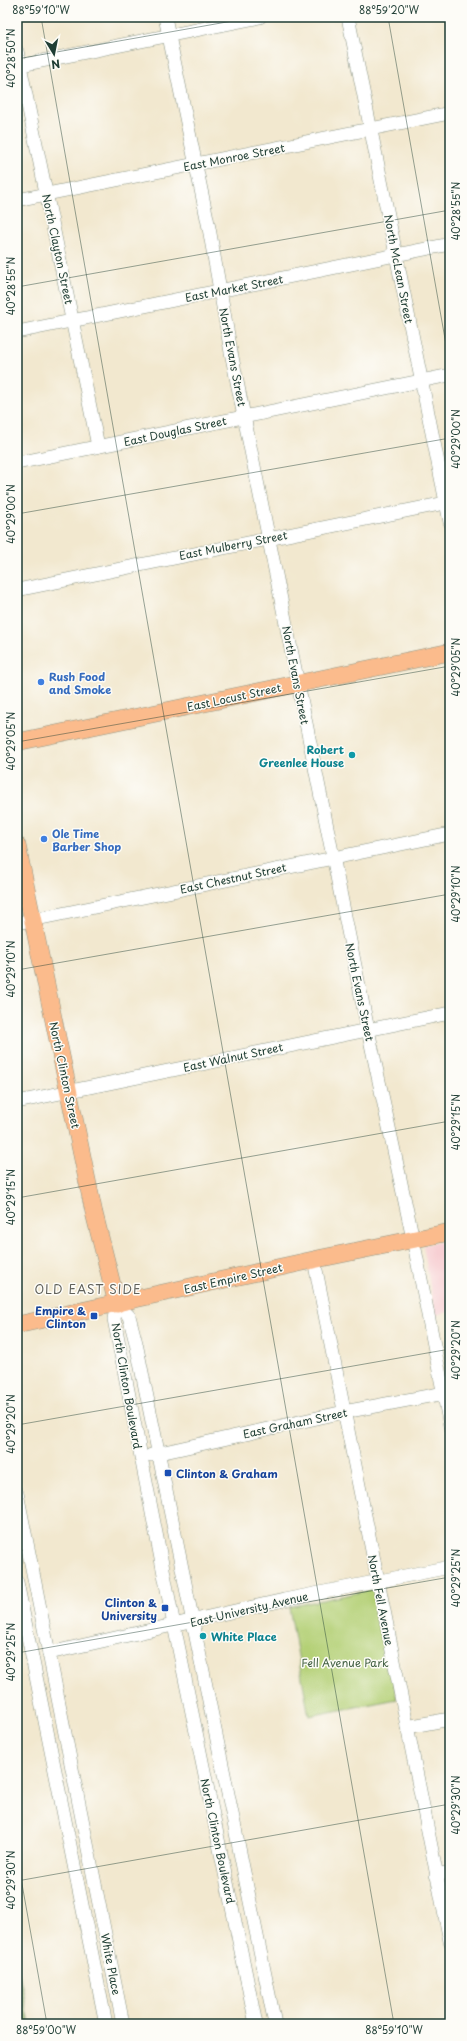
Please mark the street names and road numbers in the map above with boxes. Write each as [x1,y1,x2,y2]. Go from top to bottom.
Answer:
street label: East Monroe Street [182,139,287,175]
street label: North Clayton Street [38,192,78,306]
street label: North McLean Street [380,213,418,325]
street label: East Market Street [183,270,285,306]
street label: North Evans Street [215,306,251,408]
street label: East Douglas Street [122,412,228,450]
street label: East Mulberry Street [177,526,289,564]
street label: North Evans Street [278,624,314,726]
street label: East Locust Street [185,679,283,715]
street label: East Chestnut Street [178,858,288,898]
street label: North Evans Street [341,941,379,1043]
street label: North Clinton Street [45,1020,85,1131]
street label: East Walnut Street [182,1038,285,1076]
street label: East Empire Street [182,1258,284,1298]
street label: North Clinton Boulevard [108,1322,147,1451]
street label: East Graham Street [241,1404,349,1442]
street label: North Fell Avenue [364,1553,398,1647]
street label: East University Avenue [188,1587,310,1631]
street label: North Clinton Boulevard [196,1777,240,1906]
street label: White Place [97,1932,125,1996]

